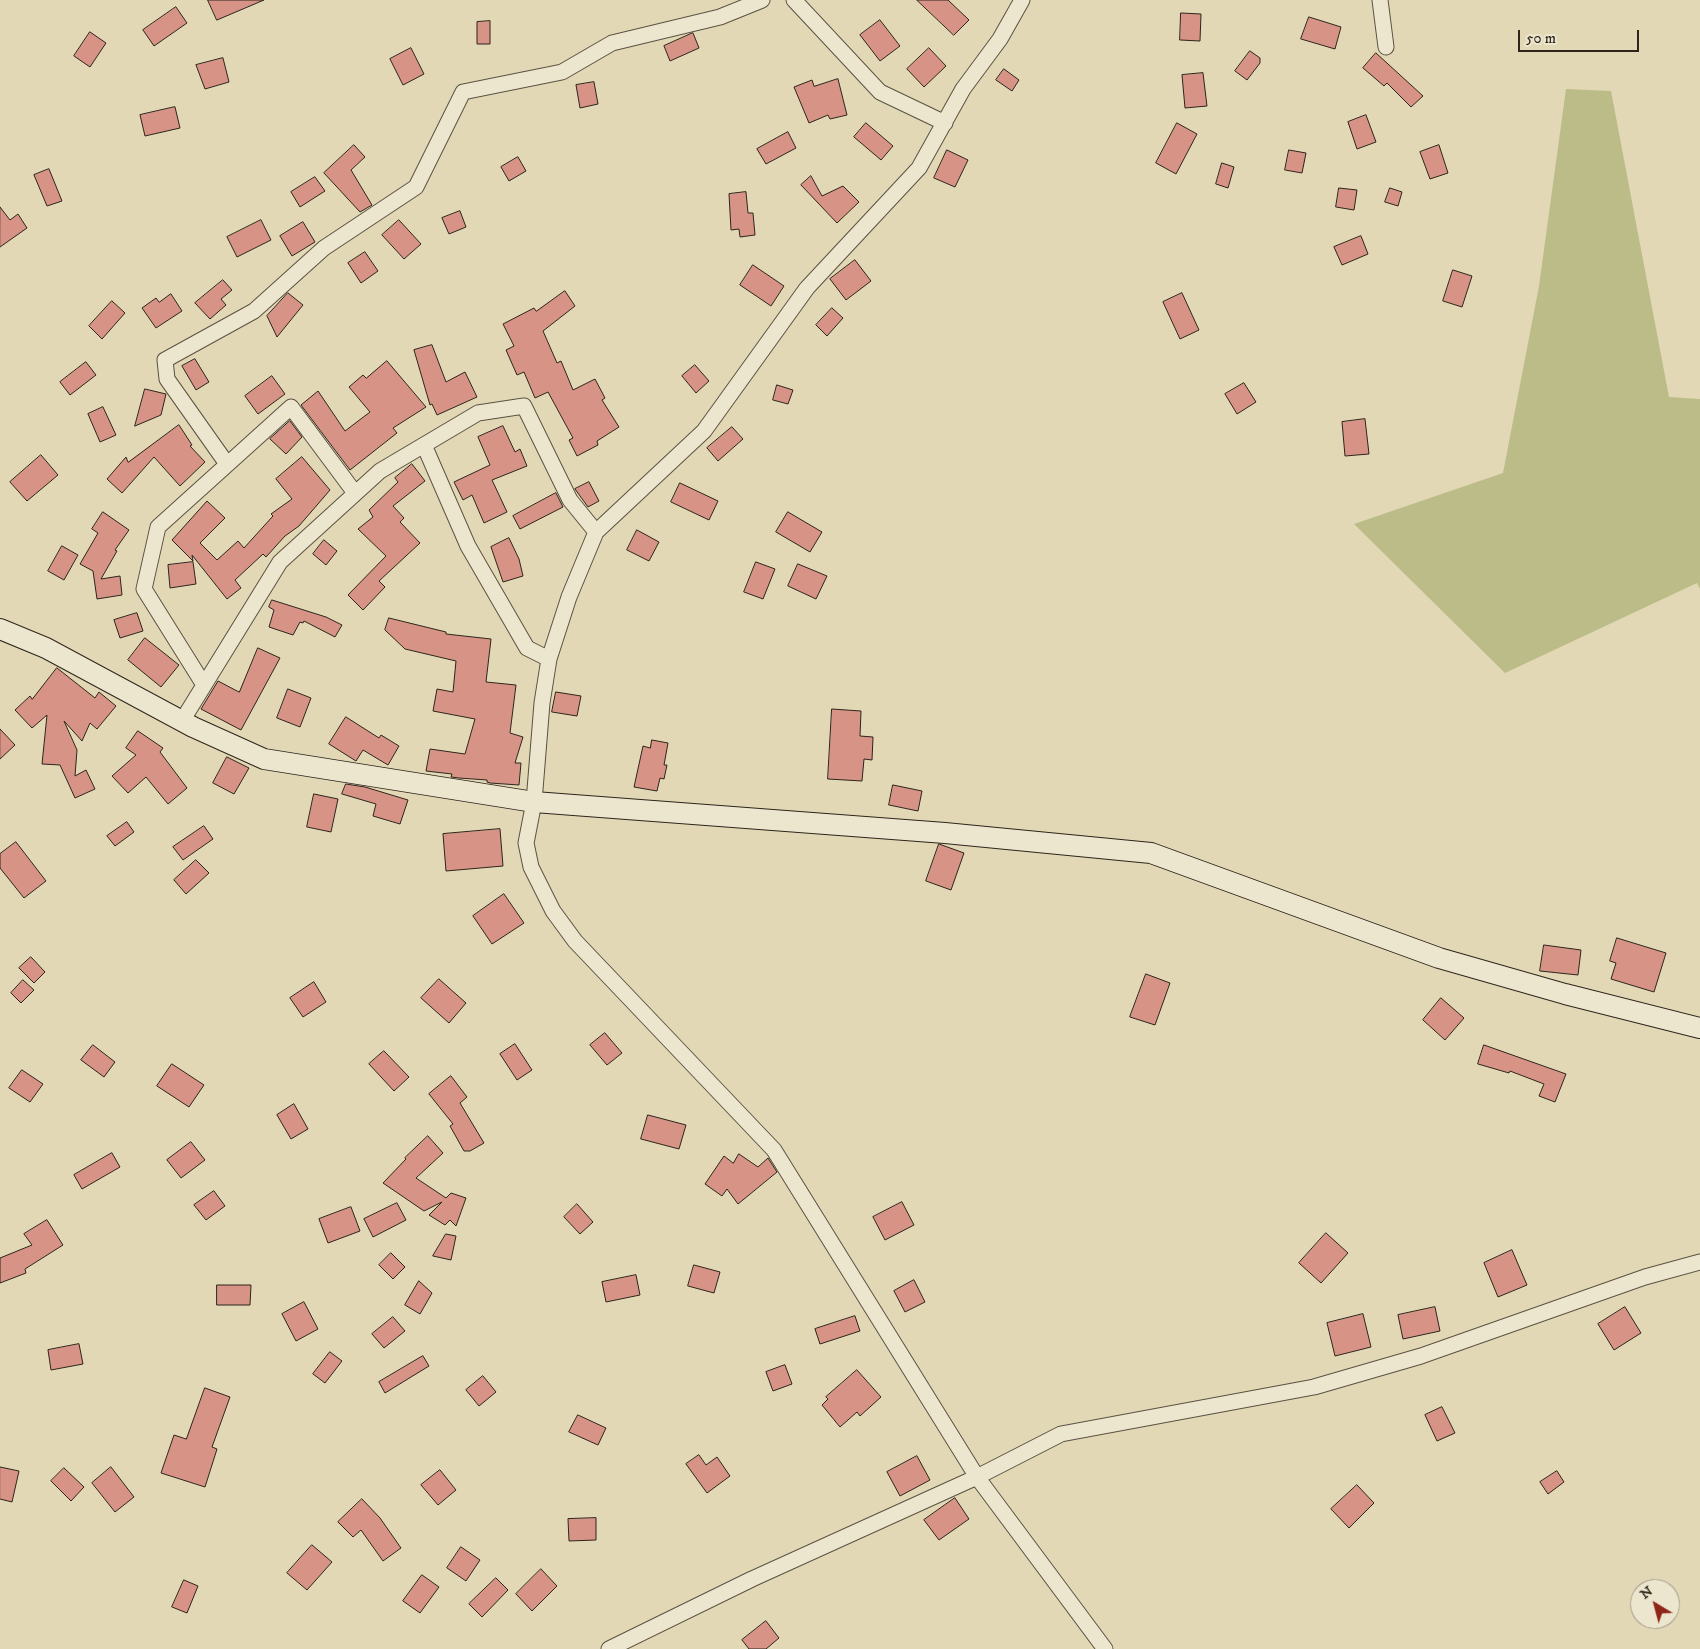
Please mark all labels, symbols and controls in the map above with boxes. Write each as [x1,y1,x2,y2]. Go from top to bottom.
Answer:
scale bar [1520,20,1641,52]
text: 50 m [1526,29,1556,48]
north arrow [1630,1579,1680,1629]
text: N [1637,1582,1657,1603]

